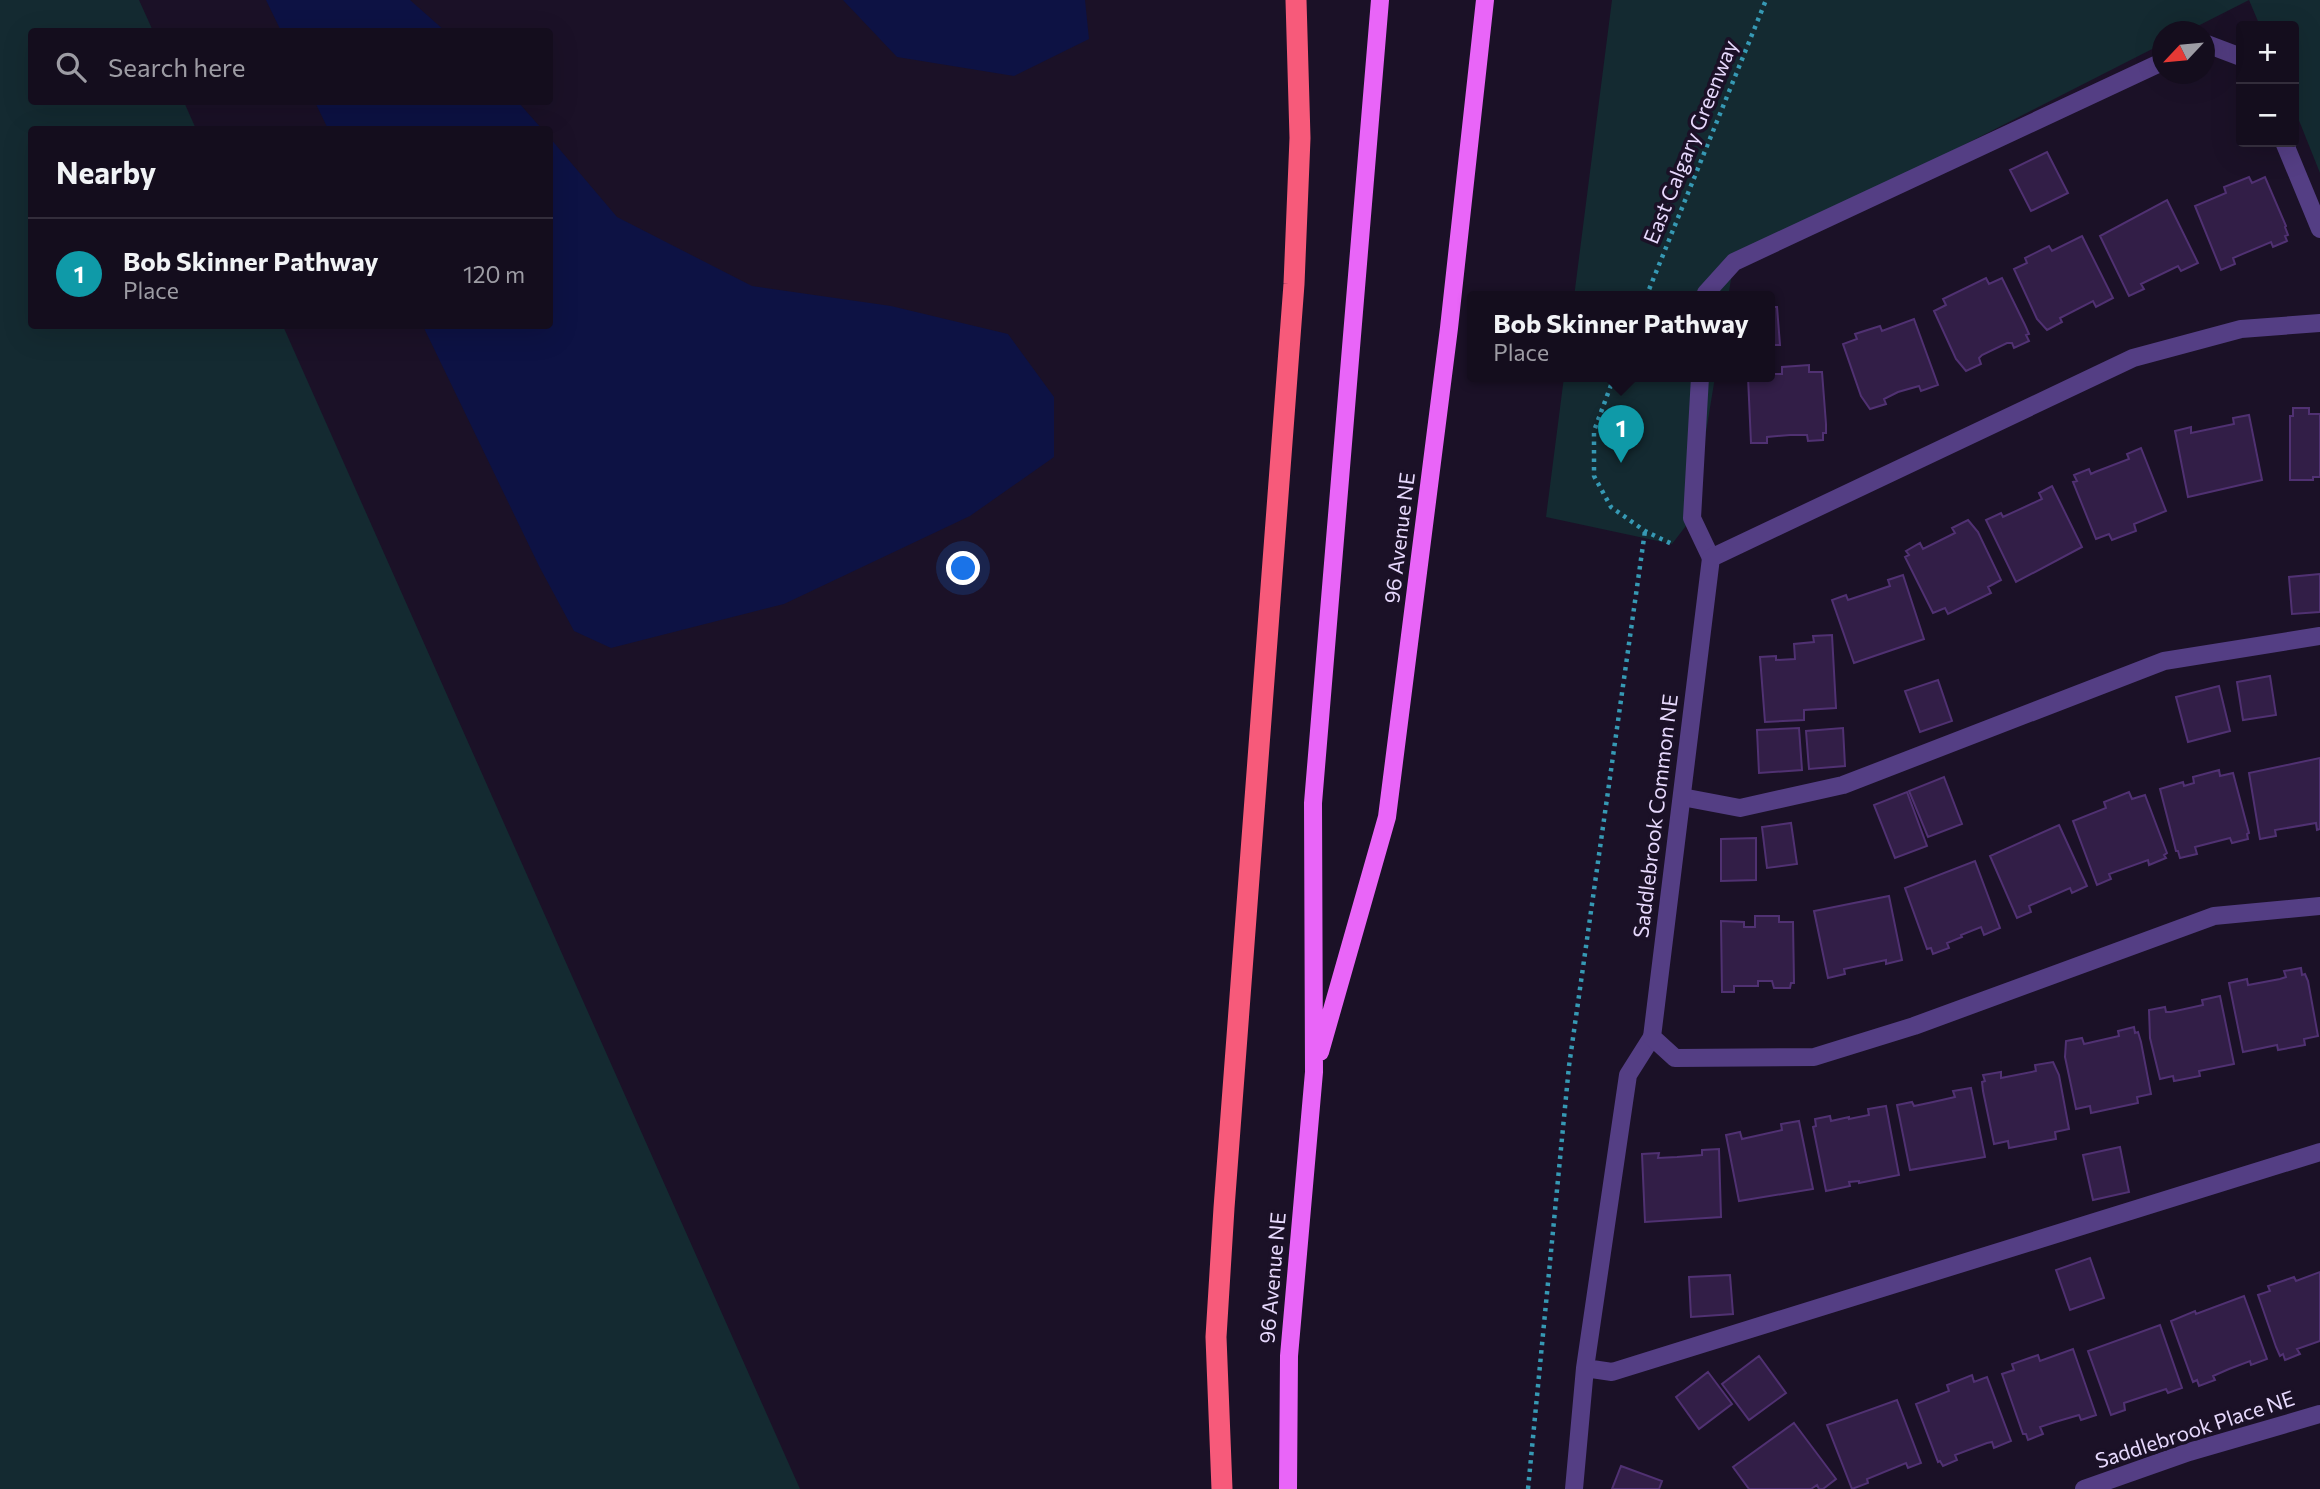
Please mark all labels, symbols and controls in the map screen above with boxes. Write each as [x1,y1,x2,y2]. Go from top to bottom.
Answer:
north arrow [2152,21,2215,84]
map controls [2236,21,2299,147]
button: + [2236,21,2299,84]
search box [28,28,553,105]
street label: East Calgary Greenway [1637,36,1742,247]
icon: search [52,48,90,86]
text: Search here [108,51,246,82]
button: − [2236,84,2299,147]
text: Nearby [56,153,156,190]
text: Bob Skinner Pathway [123,245,379,276]
text: 1 [74,260,84,288]
text: 120 m [463,260,525,288]
text: Place [123,276,179,304]
popup [1467,291,1775,382]
text: Bob Skinner Pathway [1493,307,1749,338]
text: Place [1493,338,1549,366]
pin: 1 [1598,405,1644,463]
street label: 96 Avenue NE [1378,471,1419,605]
your location [946,551,980,585]
street label: Saddlebrook Common NE [1627,693,1682,939]
street label: 96 Avenue NE [1253,1211,1290,1345]
street label: Saddlebrook Place NE [2092,1385,2297,1473]

